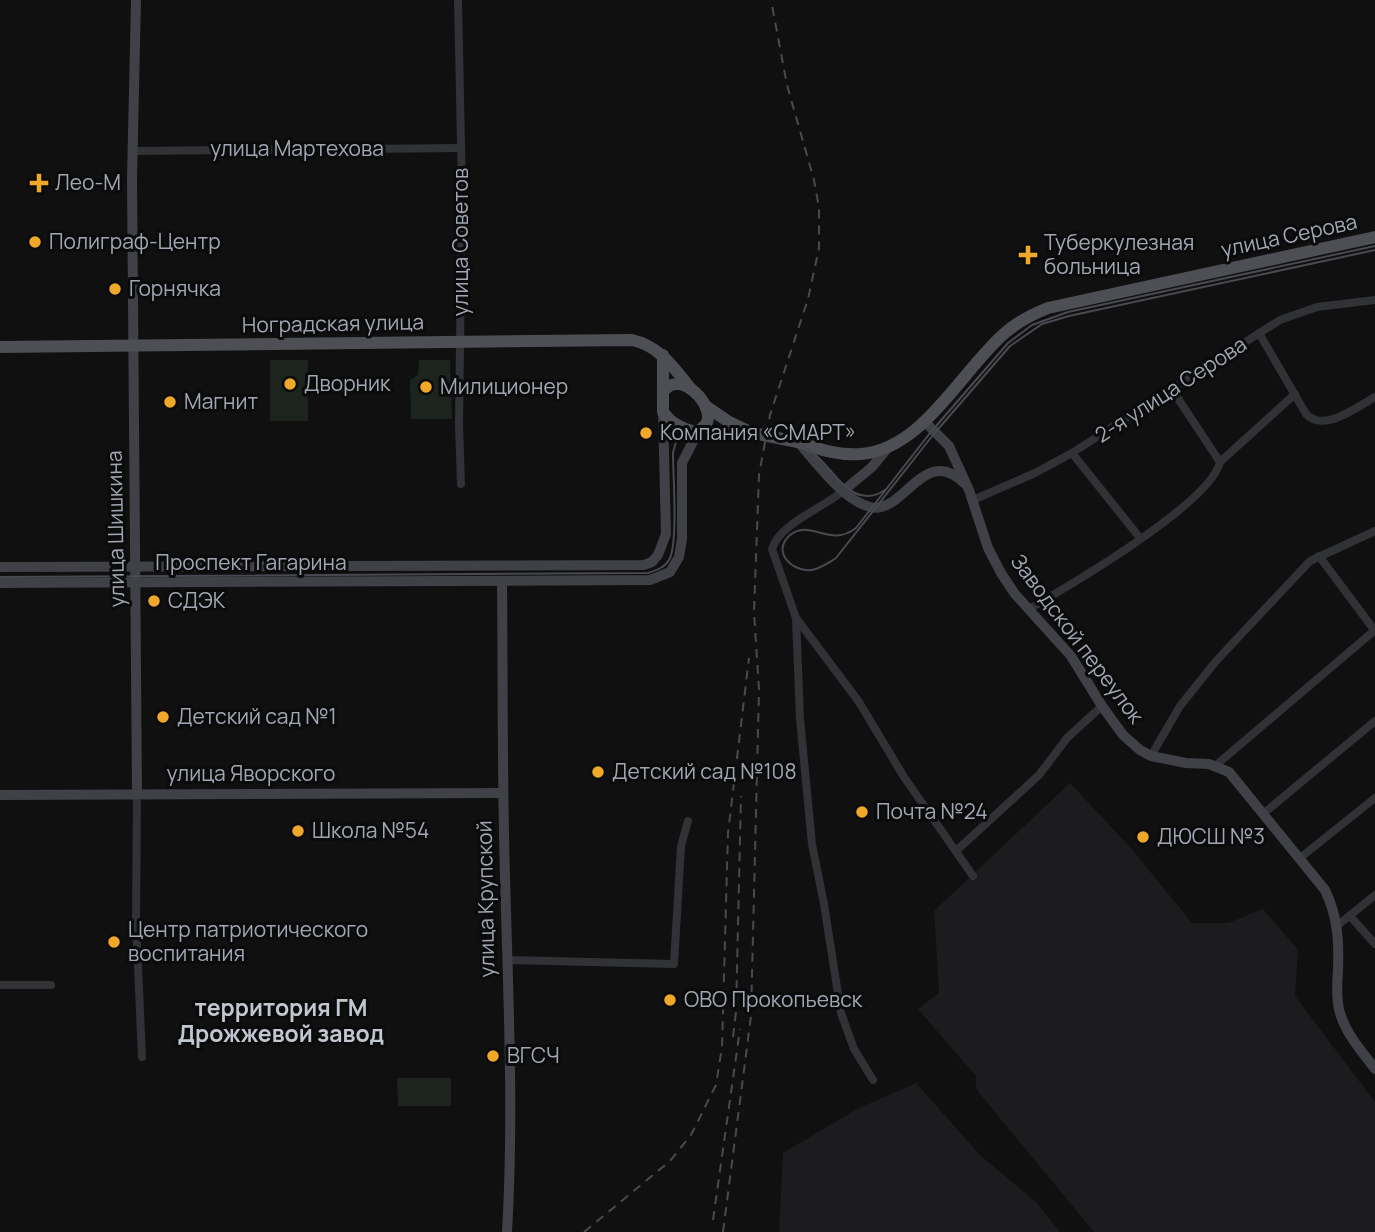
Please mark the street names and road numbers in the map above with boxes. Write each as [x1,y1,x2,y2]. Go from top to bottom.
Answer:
street label: улица Мартехова [210,134,384,162]
street label: улица Советов [446,168,474,316]
street label: улица Серова [1218,207,1359,263]
street label: Ноградская улица [242,307,424,339]
street label: 2-я улица Серова [1089,330,1252,449]
street label: улица Шишкина [100,450,130,608]
street label: Проспект Гагарина [155,548,347,576]
street label: Заводской переулок [1005,548,1151,729]
street label: улица Яворского [166,759,336,787]
street label: улица Крупской [470,820,500,978]

